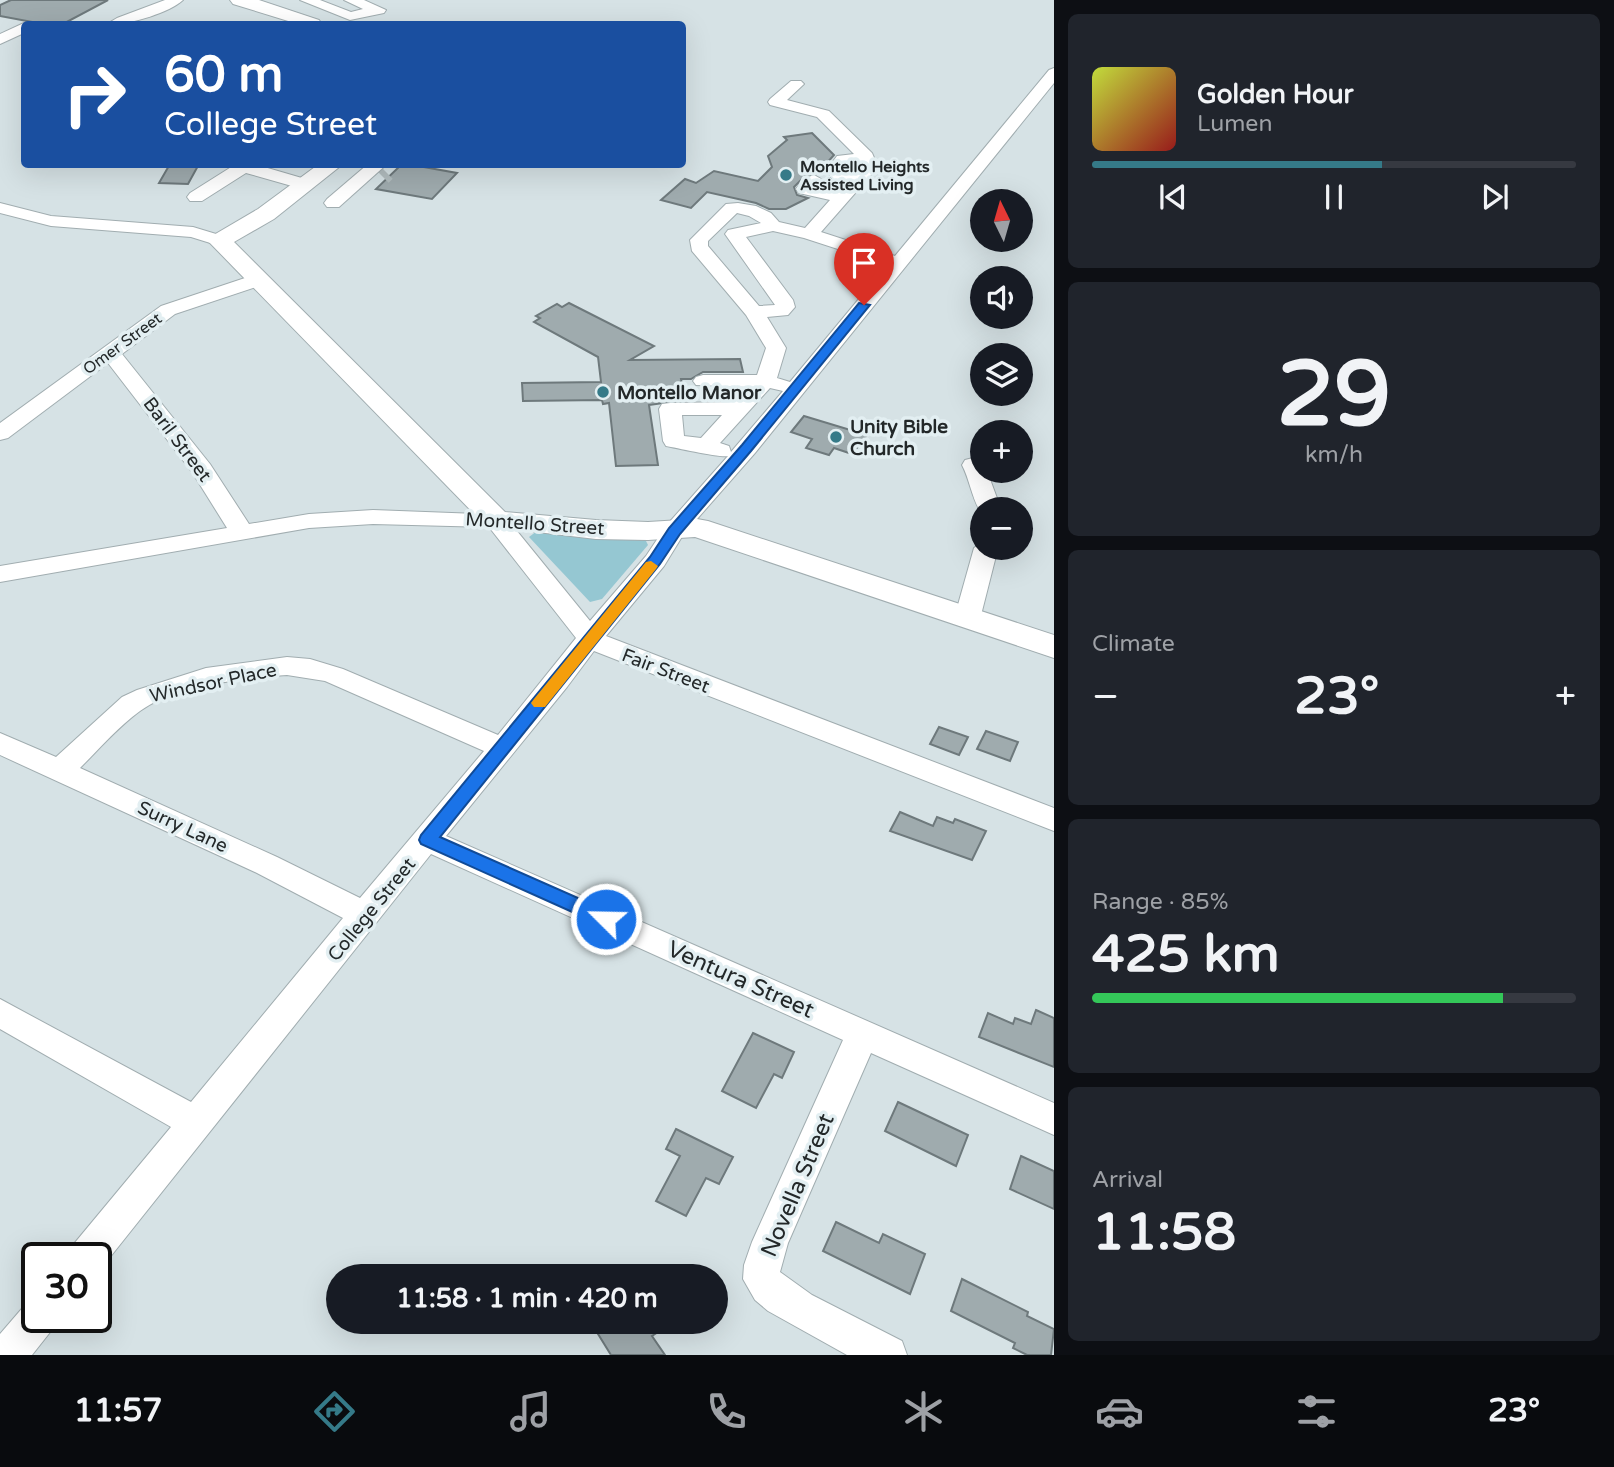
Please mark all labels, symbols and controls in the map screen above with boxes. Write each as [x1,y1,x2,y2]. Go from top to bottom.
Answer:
text: 60 m [164,46,283,105]
icon: right [49,49,140,140]
text: Golden Hour [1197,79,1354,110]
text: College Street [164,106,377,144]
text: Lumen [1197,110,1272,138]
place label: Montello Heights Assisted Living [800,157,930,195]
marker: Montello Heights Assisted Living [778,167,794,183]
icon: previous [1154,178,1192,216]
icon: pause [1315,178,1353,216]
icon: next [1476,178,1514,216]
north arrow [970,189,1032,252]
map controls [970,189,1033,560]
pin [834,233,894,305]
icon: arrive [845,244,883,282]
button: sound [970,266,1033,329]
street label: Omer Street [79,309,166,379]
text: 29 [1277,340,1391,450]
button: layers [970,343,1033,406]
place label: Montello Manor [617,382,762,404]
marker: Montello Manor [595,384,611,400]
street label: Baril Street [138,393,216,486]
place label: Unity Bible Church [850,416,948,460]
button: + [970,420,1033,483]
marker: Unity Bible Church [828,429,844,445]
text: km/h [1305,441,1363,469]
button: − [970,497,1033,560]
street label: Montello Street [465,508,605,540]
text: Climate [1092,630,1175,658]
street label: Fair Street [619,644,713,698]
street label: Windsor Place [148,659,279,707]
text: 23° [1294,665,1379,728]
text: − [1092,674,1119,720]
text: + [1555,674,1576,720]
street label: Surry Lane [134,796,231,857]
street label: College Street [323,853,420,966]
position arrow [569,882,643,956]
text: Range · 85% [1092,888,1228,916]
text: 425 km [1092,923,1280,986]
street label: Ventura Street [663,935,819,1025]
street label: Novella Street [755,1109,841,1261]
text: Arrival [1092,1166,1163,1194]
text: 11:58 [1092,1201,1236,1264]
speed limit sign: 30 [21,1242,112,1333]
text: 11:58 · 1 min · 420 m [396,1283,658,1314]
icon: directions [310,1387,359,1436]
icon: music [506,1387,555,1436]
icon: phone [702,1387,751,1436]
icon: climate [899,1387,948,1436]
icon: car [1095,1387,1144,1436]
icon: filters [1292,1387,1341,1436]
text: 11:57 [74,1392,162,1430]
text: 23° [1488,1392,1540,1430]

